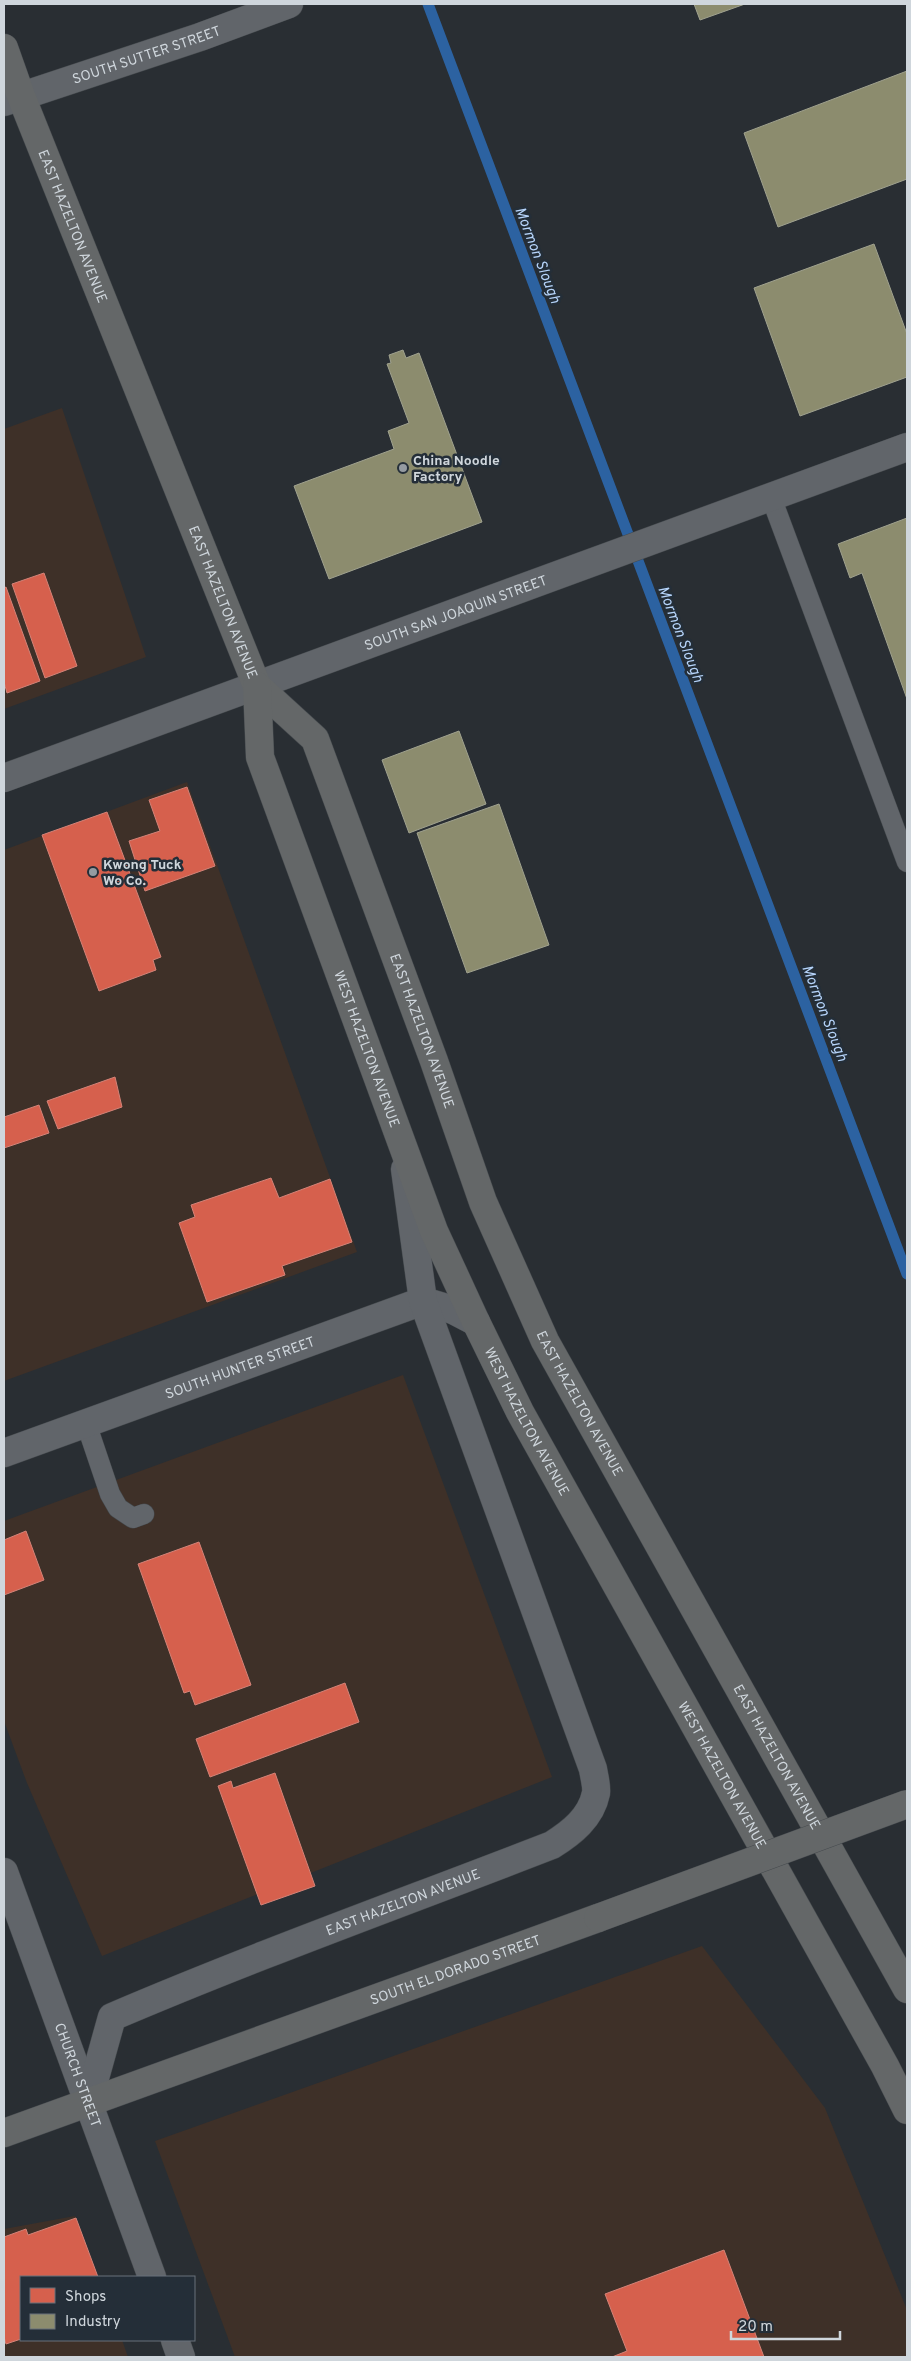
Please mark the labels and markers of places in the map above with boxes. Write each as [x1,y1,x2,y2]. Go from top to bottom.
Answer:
place label: China Noodle Factory [413,453,500,486]
marker: China Noodle Factory [397,462,409,474]
place label: Kwong Tuck Wo Co. [103,857,182,890]
marker: Kwong Tuck Wo Co. [87,866,99,878]

